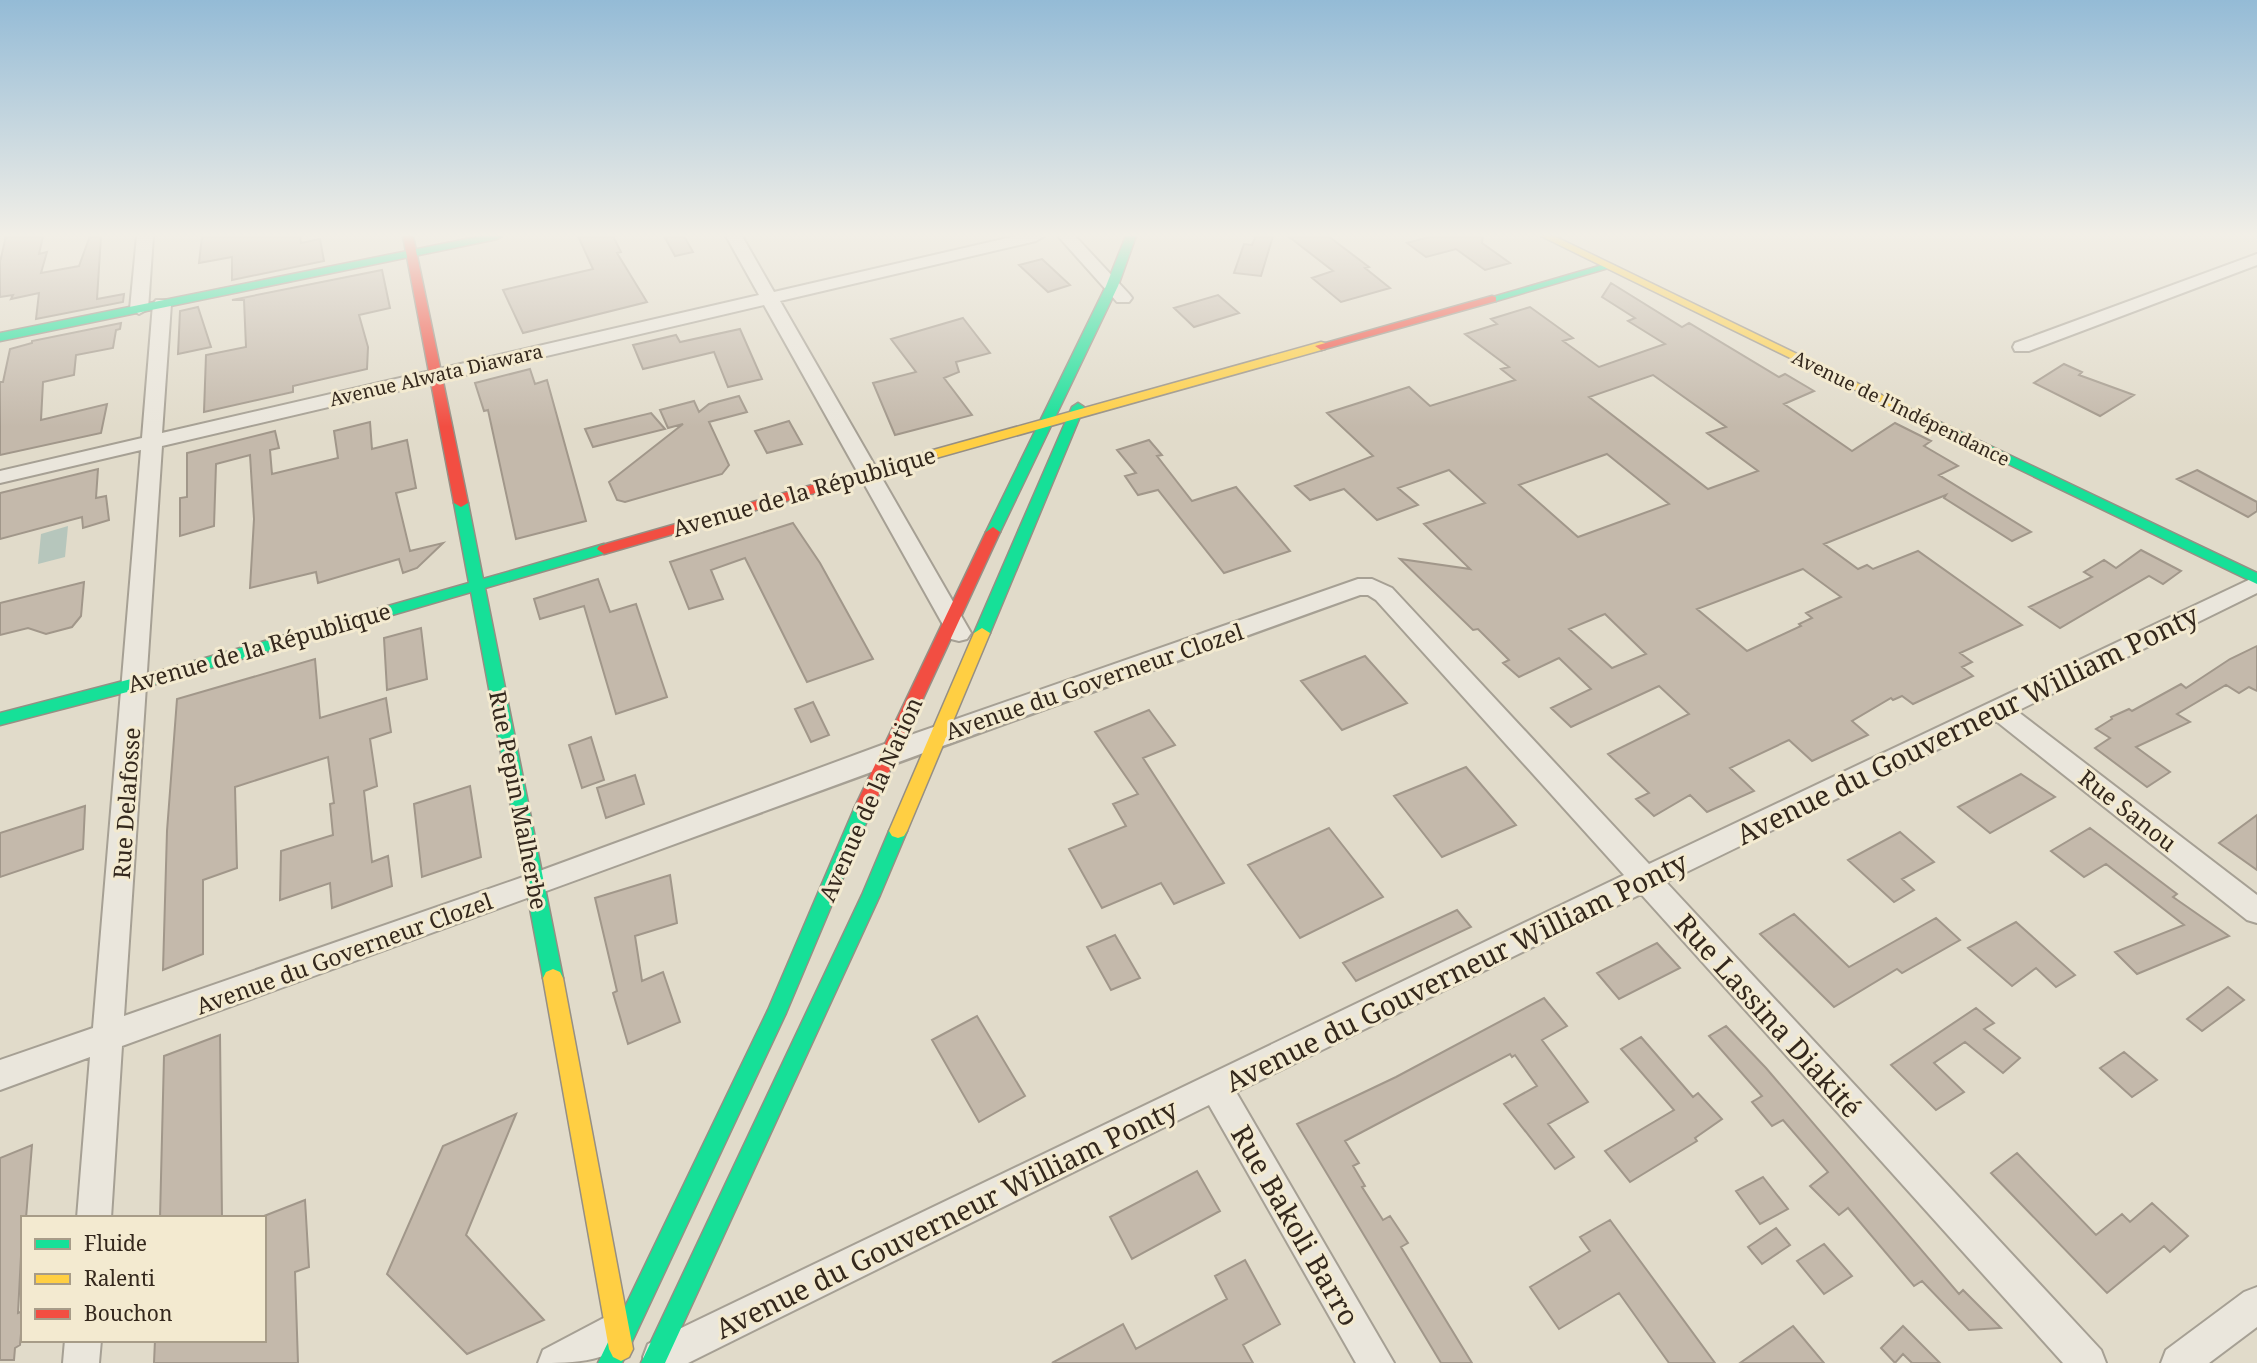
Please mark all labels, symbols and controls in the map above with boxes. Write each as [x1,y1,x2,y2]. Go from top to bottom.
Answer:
street label: Avenue Alwata Diawara [327,338,545,412]
street label: Avenue de l'Indépendance [1788,344,2014,472]
street label: Avenue de la République [669,438,939,544]
street label: Avenue de la République [124,594,394,700]
street label: Avenue du Gouverneur William Ponty [1729,595,2205,853]
street label: Avenue du Governeur Clozel [941,615,1247,747]
street label: Rue Pepin Malherbe [482,688,556,912]
street label: Avenue de la Nation [810,692,930,906]
street label: Rue Delafosse [105,726,147,880]
street label: Rue Sanou [2072,762,2184,859]
street label: Avenue du Gouverneur William Ponty [1218,842,1694,1100]
street label: Avenue du Governeur Clozel [191,884,497,1022]
street label: Rue Lassina Diakité [1667,905,1871,1125]
street label: Avenue du Gouverneur William Ponty [708,1089,1184,1347]
street label: Rue Bakoli Barro [1223,1118,1369,1332]
legend [21,1216,266,1342]
text: Fluide [84,1229,147,1257]
text: Ralenti [84,1264,155,1292]
text: Bouchon [84,1299,173,1327]

